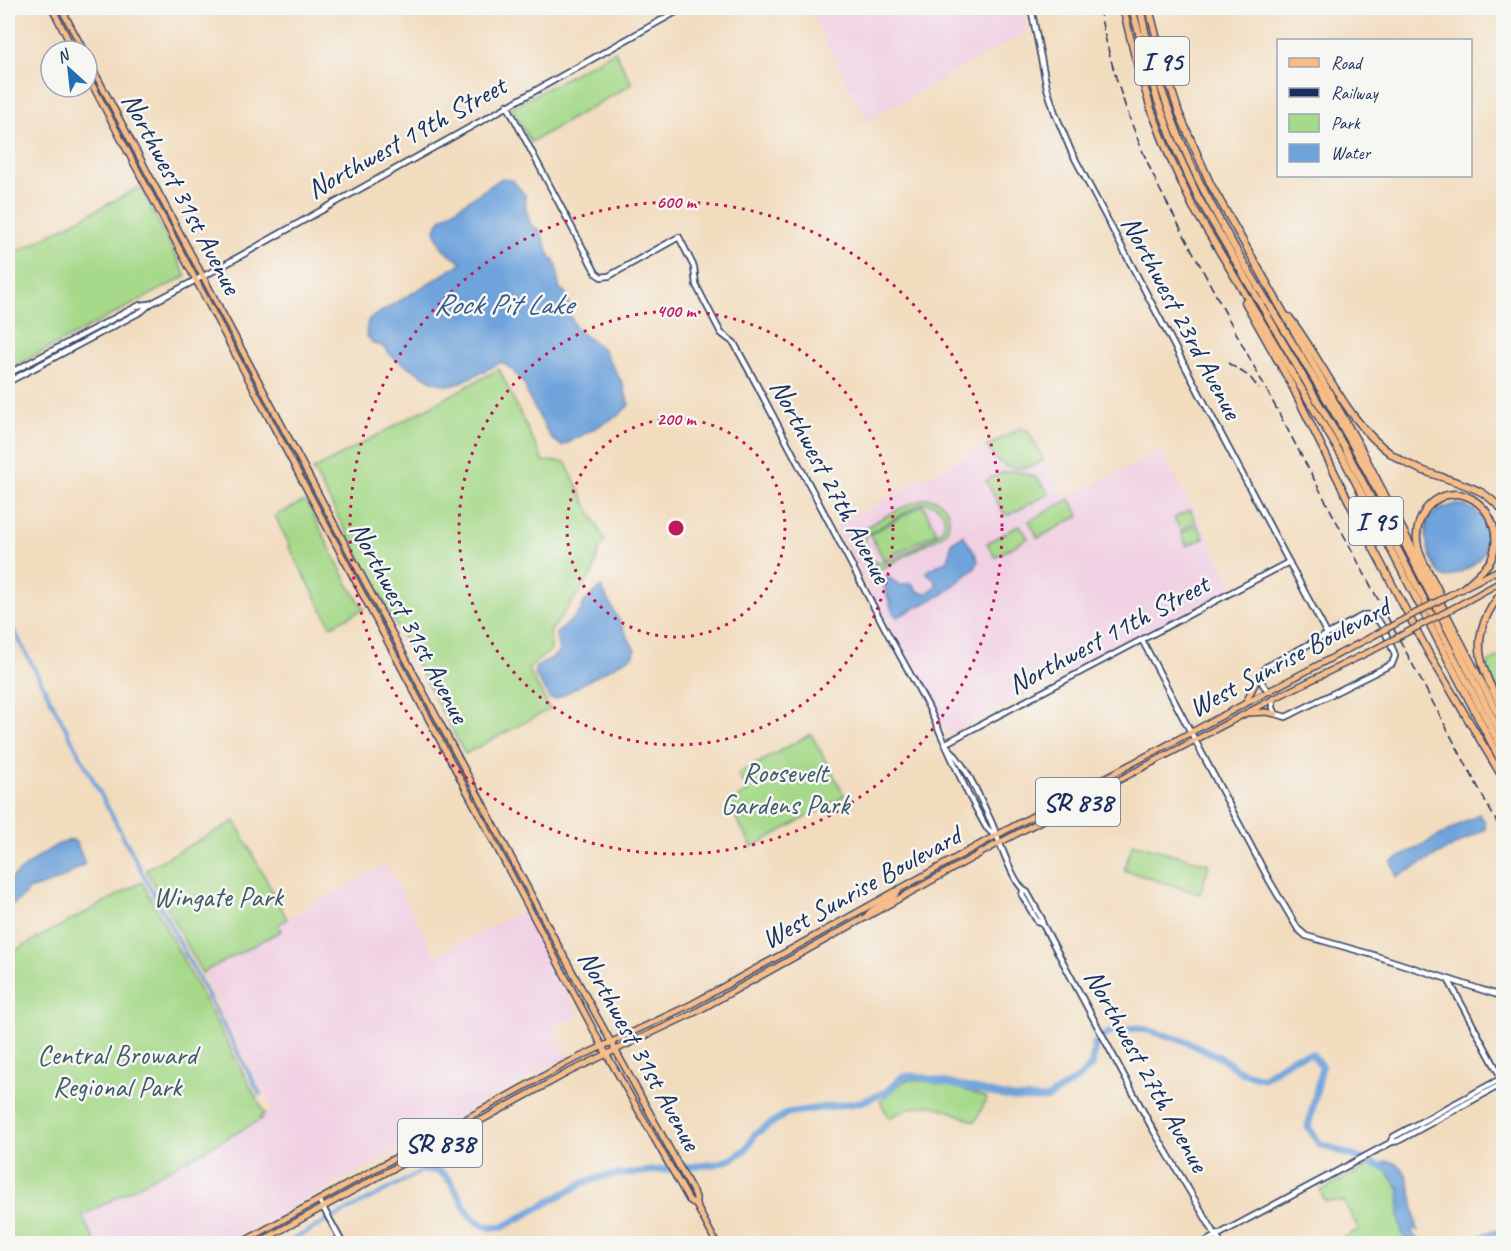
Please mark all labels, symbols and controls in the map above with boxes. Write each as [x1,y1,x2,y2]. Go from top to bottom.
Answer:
road number: I 95 [1135,37,1189,85]
north arrow [39,39,99,99]
legend [1277,39,1472,177]
text: N [54,44,74,68]
text: Road [1331,52,1364,74]
street label: Northwest 19th Street [300,66,514,206]
text: Railway [1331,82,1379,104]
street label: Northwest 31st Avenue [114,86,251,301]
text: Park [1331,112,1361,134]
text: Water [1331,142,1372,164]
text: 600 m [656,191,697,213]
street label: Northwest 23rd Avenue [1114,209,1251,426]
water label: Rock Pit Lake [434,285,576,323]
text: 400 m [657,300,697,322]
street label: Northwest 27th Avenue [762,373,900,591]
text: 200 m [657,408,697,430]
road number: I 95 [1349,497,1403,545]
street label: Northwest 31st Avenue [342,515,479,730]
centre of rings [666,518,686,538]
street label: Northwest 11th Street [1002,565,1217,702]
street label: West Sunrise Boulevard [1182,587,1399,725]
park label: Roosevelt Gardens Park [721,755,851,822]
road number: SR 838 [1036,778,1120,826]
street label: West Sunrise Boulevard [755,816,970,956]
park label: Wingate Park [153,879,285,914]
street label: Northwest 31st Avenue [571,944,710,1158]
street label: Northwest 27th Avenue [1077,963,1218,1179]
park label: Central Broward Regional Park [37,1037,201,1104]
road number: SR 838 [398,1119,482,1167]

